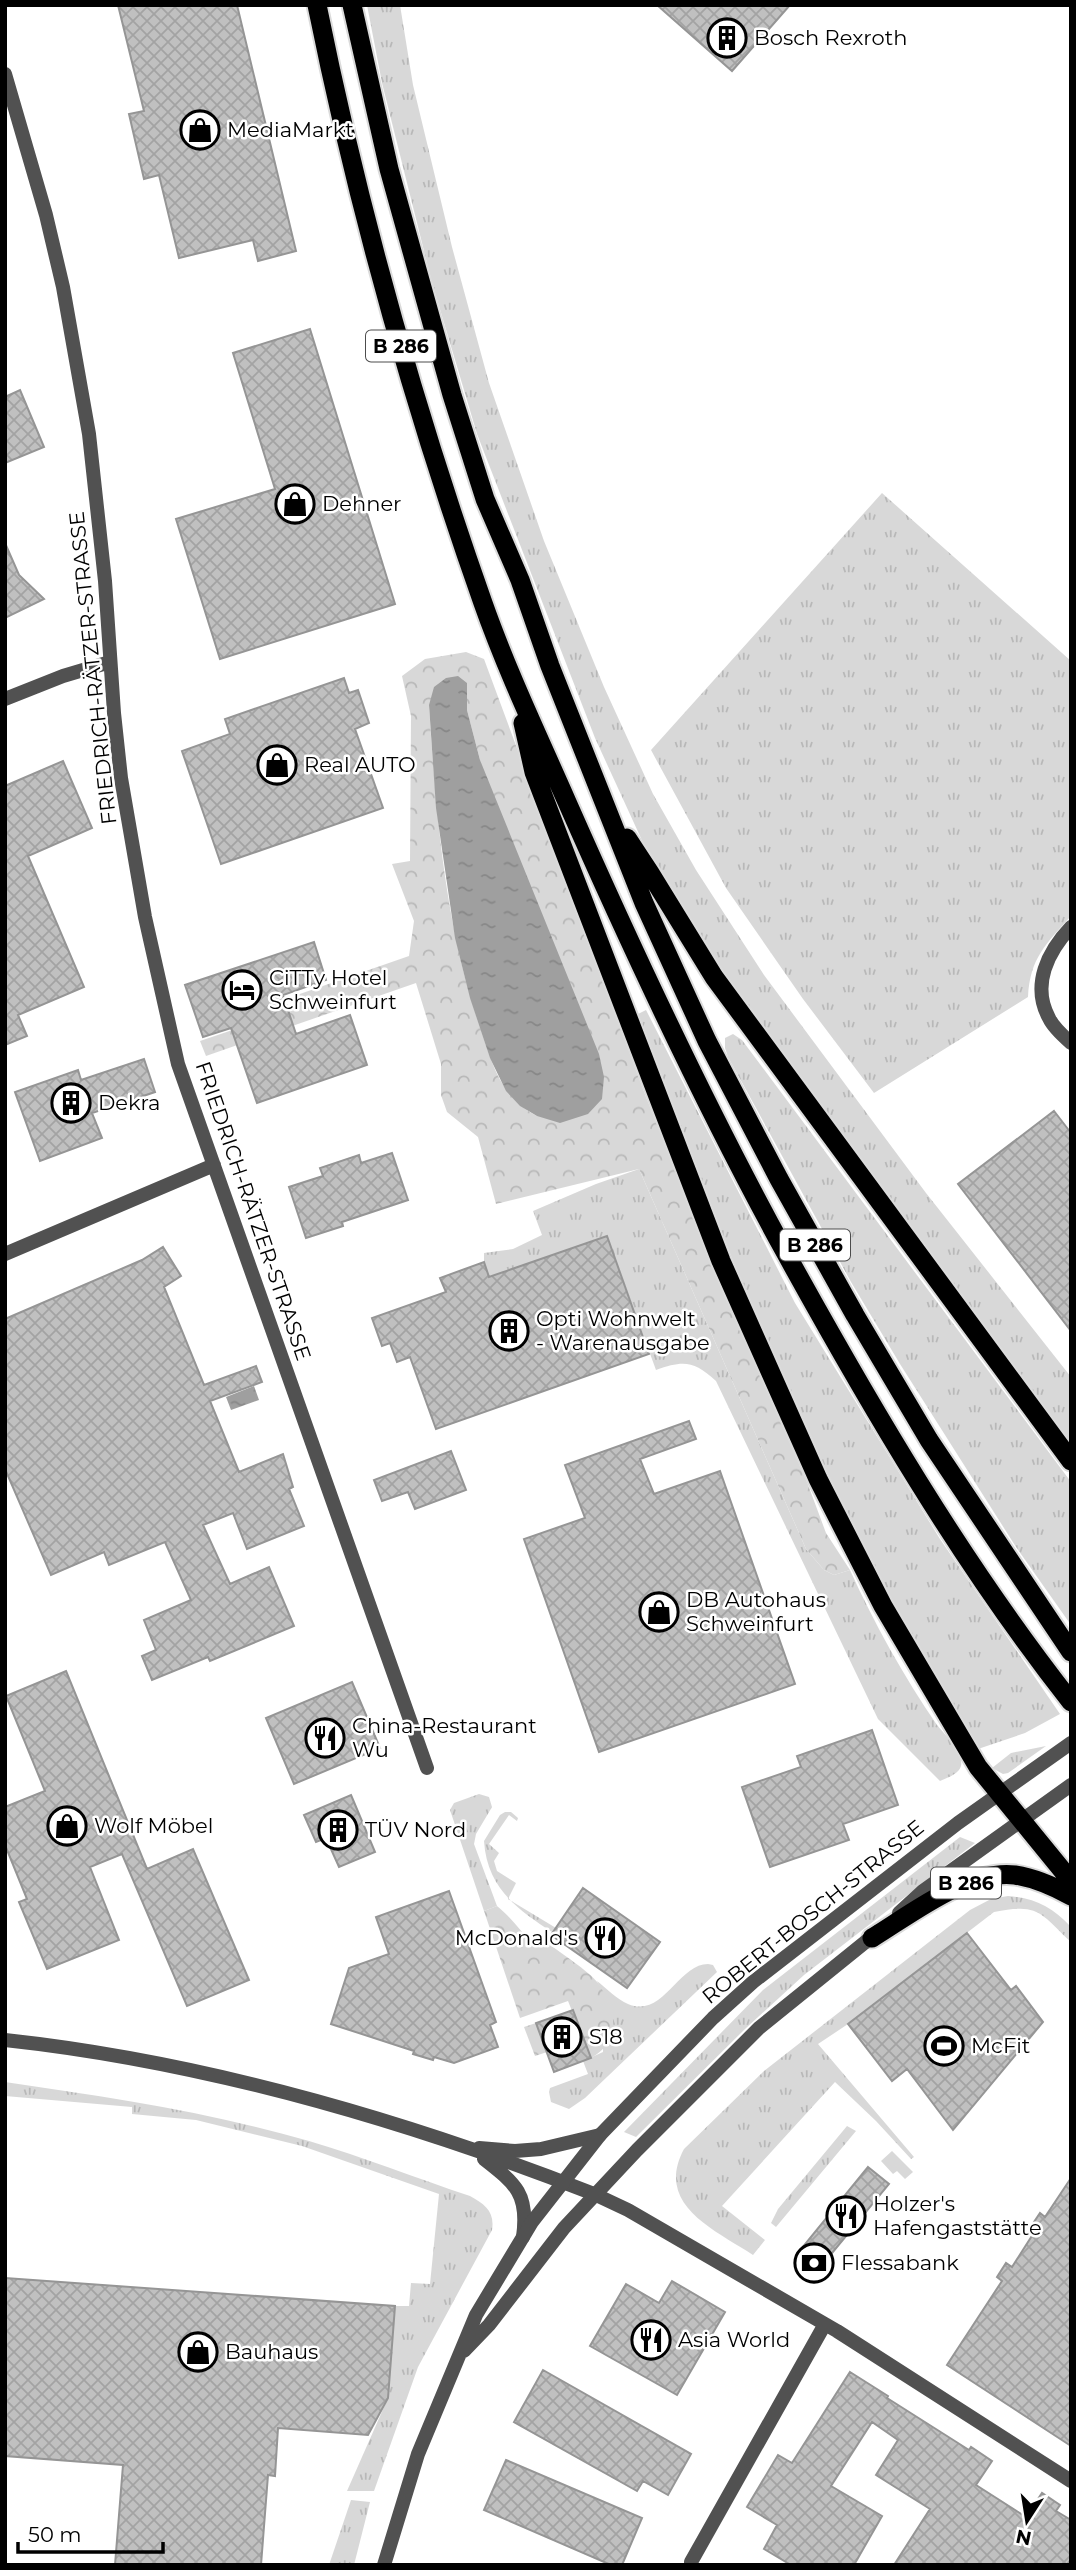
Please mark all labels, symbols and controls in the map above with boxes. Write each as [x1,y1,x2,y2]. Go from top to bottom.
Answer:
building icon: Bosch Rexroth [706,17,748,59]
place label: Bosch Rexroth [754,25,907,50]
shop icon: MediaMarkt [179,109,221,151]
place label: MediaMarkt [227,117,354,142]
road number: B 286 [366,330,436,362]
shop icon: Dehner [274,483,316,525]
place label: Dehner [322,491,402,516]
street label: FRIEDRICH-RÄTZER-STRASSE [64,510,121,826]
shop icon: Real AUTO [256,744,298,786]
place label: Real AUTO [304,752,416,777]
place label: CiTTy Hotel Schweinfurt [269,965,397,1014]
hotel icon: CiTTy Hotel Schweinfurt [221,969,263,1011]
street label: FRIEDRICH-RÄTZER-STRASSE [190,1058,317,1364]
building icon: Dekra [50,1082,92,1124]
place label: Dekra [98,1090,160,1115]
road number: B 286 [780,1230,850,1260]
place label: Opti Wohnwelt - Warenausgabe [536,1306,710,1355]
building icon: Opti Wohnwelt - Warenausgabe [488,1310,530,1352]
place label: DB Autohaus Schweinfurt [686,1587,826,1636]
shop icon: DB Autohaus Schweinfurt [638,1591,680,1633]
place label: China-Restaurant Wu [352,1713,537,1762]
restaurant icon: China-Restaurant Wu [304,1717,346,1759]
shop icon: Wolf Möbel [46,1805,88,1847]
building icon: TÜV Nord [317,1809,359,1851]
place label: Wolf Möbel [94,1813,213,1838]
street label: ROBERT-BOSCH-STRASSE [697,1814,929,2009]
place label: TÜV Nord [365,1817,466,1842]
road number: B 286 [931,1868,1001,1898]
restaurant icon: McDonald's [584,1917,626,1959]
place label: McDonald's [455,1925,578,1950]
building icon: S18 [541,2016,583,2058]
place label: S18 [589,2024,623,2049]
sports icon: McFit [923,2025,965,2067]
place label: McFit [971,2033,1030,2058]
place label: Holzer's Hafengaststätte [873,2191,1042,2240]
restaurant icon: Holzer's Hafengaststätte [825,2195,867,2237]
bank icon: Flessabank [793,2242,835,2284]
place label: Flessabank [841,2250,959,2275]
restaurant icon: Asia World [630,2319,672,2361]
place label: Asia World [678,2327,790,2352]
shop icon: Bauhaus [177,2331,219,2373]
place label: Bauhaus [225,2339,318,2364]
north arrow [992,2486,1062,2556]
scale bar [18,2510,163,2554]
text: 50 m [28,2522,82,2547]
text: N [1014,2524,1033,2550]

